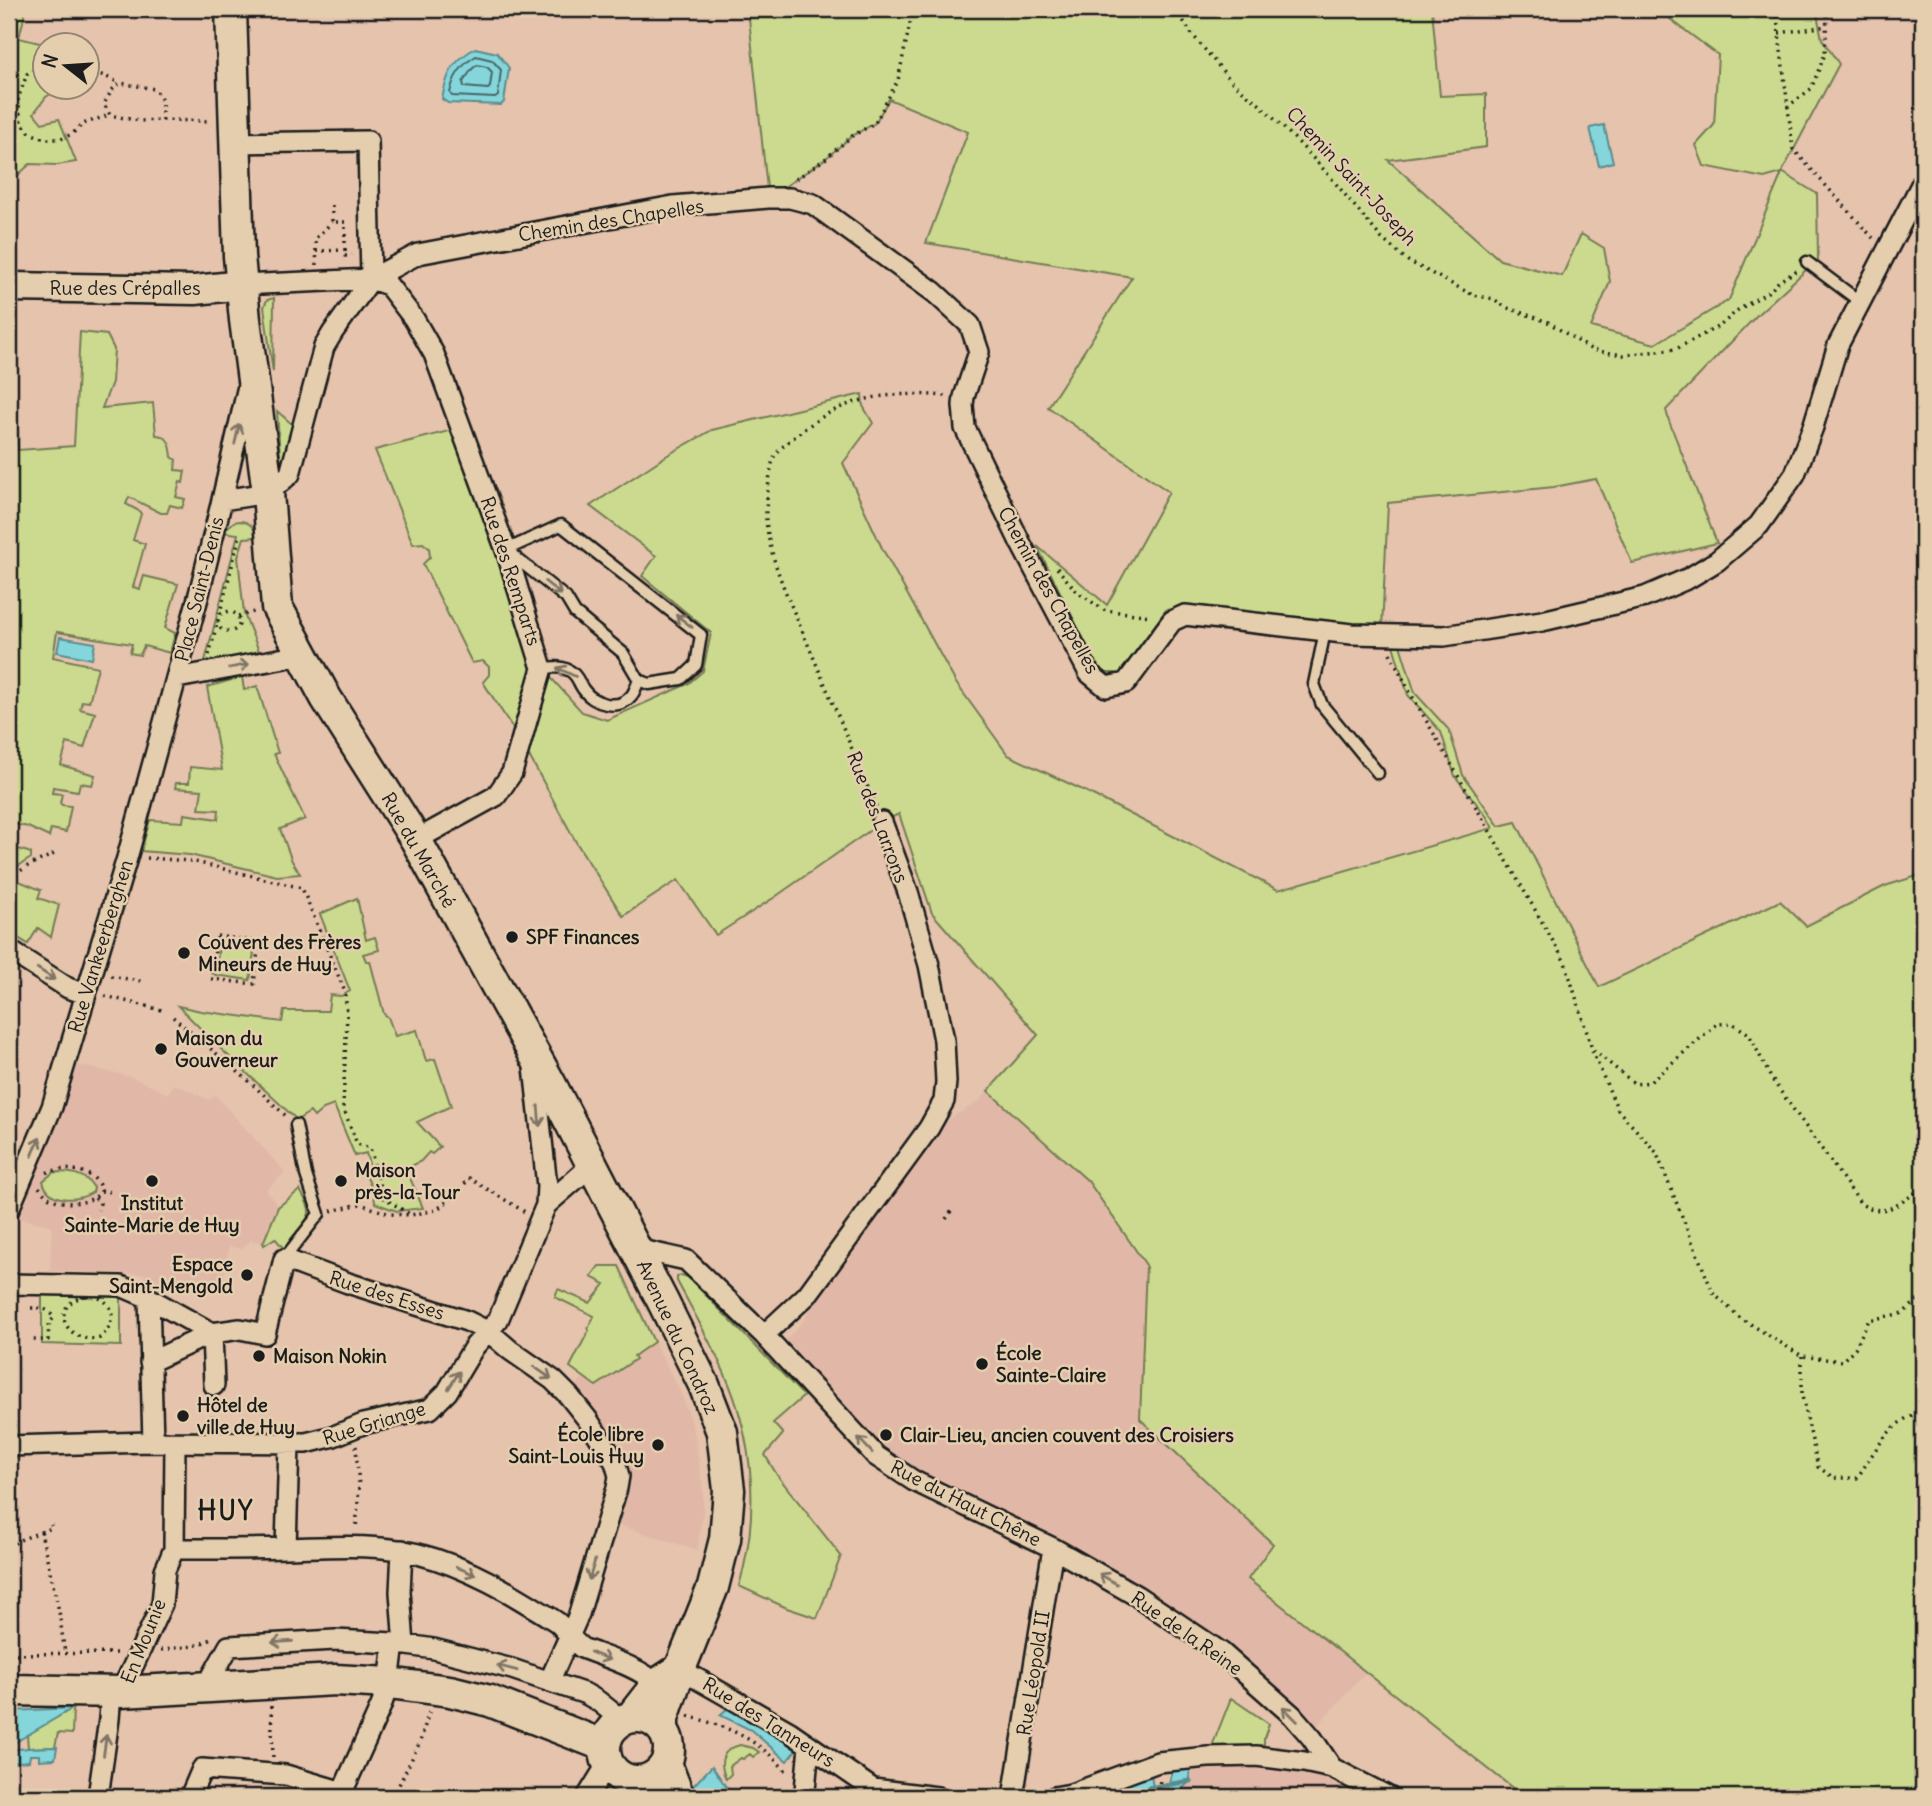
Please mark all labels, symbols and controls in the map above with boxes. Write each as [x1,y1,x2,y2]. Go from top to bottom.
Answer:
north arrow [32,32,102,102]
text: N [36,51,63,71]
street label: Chemin Saint-Joseph [1282,102,1422,250]
street label: Chemin des Chapelles [517,193,705,247]
street label: Rue des Crépalles [49,276,201,300]
one-way arrow [231,423,244,446]
street label: Rue des Remparts [476,493,546,649]
street label: Chemin des Chapelles [993,502,1105,678]
street label: Place Saint-Denis [169,514,229,664]
one-way arrow [543,580,562,595]
one-way arrow [675,614,694,629]
one-way arrow [227,659,250,673]
one-way arrow [556,665,577,678]
street label: Rue des Larrons [842,748,914,886]
street label: Rue du Marché [376,788,462,912]
street label: Rue Vankeerberghen [62,857,138,1035]
place label: SPF Finances [526,925,640,949]
marker: SPF Finances [504,929,520,945]
place label: Couvent des Frères Mineurs de Huy [198,930,362,976]
marker: Couvent des Frères Mineurs de Huy [176,945,192,961]
one-way arrow [36,967,56,981]
place label: Maison du Gouverneur [175,1026,278,1072]
marker: Maison du Gouverneur [153,1041,169,1057]
one-way arrow [533,1105,546,1127]
one-way arrow [30,1136,43,1158]
place label: Maison près-la-Tour [355,1158,460,1204]
marker: Institut Sainte-Marie de Huy [144,1173,160,1189]
marker: Maison près-la-Tour [333,1173,349,1189]
place label: Institut Sainte-Marie de Huy [64,1191,240,1237]
place label: Espace Saint-Mengold [109,1252,233,1298]
street label: Avenue du Condroz [632,1256,724,1418]
street label: Rue des Esses [326,1265,448,1325]
marker: Espace Saint-Mengold [239,1267,255,1283]
place label: École Sainte-Claire [996,1340,1106,1387]
place label: Maison Nokin [273,1344,387,1368]
marker: Maison Nokin [251,1348,267,1364]
marker: École Sainte-Claire [974,1356,990,1372]
one-way arrow [533,1366,552,1380]
one-way arrow [447,1371,461,1391]
place label: Hôtel de ville de Huy [197,1393,295,1439]
street label: Rue Griange [320,1396,428,1450]
marker: Hôtel de ville de Huy [175,1408,191,1424]
place label: École libre Saint-Louis Huy [509,1421,644,1468]
place label: Clair-Lieu, ancien couvent des Croisiers [900,1423,1234,1447]
marker: Clair-Lieu, ancien couvent des Croisiers [878,1427,894,1443]
marker: École libre Saint-Louis Huy [650,1437,666,1453]
one-way arrow [857,1437,874,1454]
street label: Rue du Haut Chêne [887,1455,1045,1551]
district label: HUY [198,1494,254,1527]
one-way arrow [585,1559,598,1581]
one-way arrow [455,1566,477,1579]
one-way arrow [1098,1572,1118,1586]
street label: Rue de la Reine [1127,1586,1247,1680]
street label: En Mounie [115,1595,171,1687]
street label: Rue Léopold II [1011,1609,1055,1737]
one-way arrow [272,1636,294,1649]
one-way arrow [589,1650,611,1663]
one-way arrow [496,1661,519,1674]
street label: Rue des Tanneurs [698,1672,840,1772]
one-way arrow [1282,1706,1299,1723]
one-way arrow [99,1734,112,1757]

